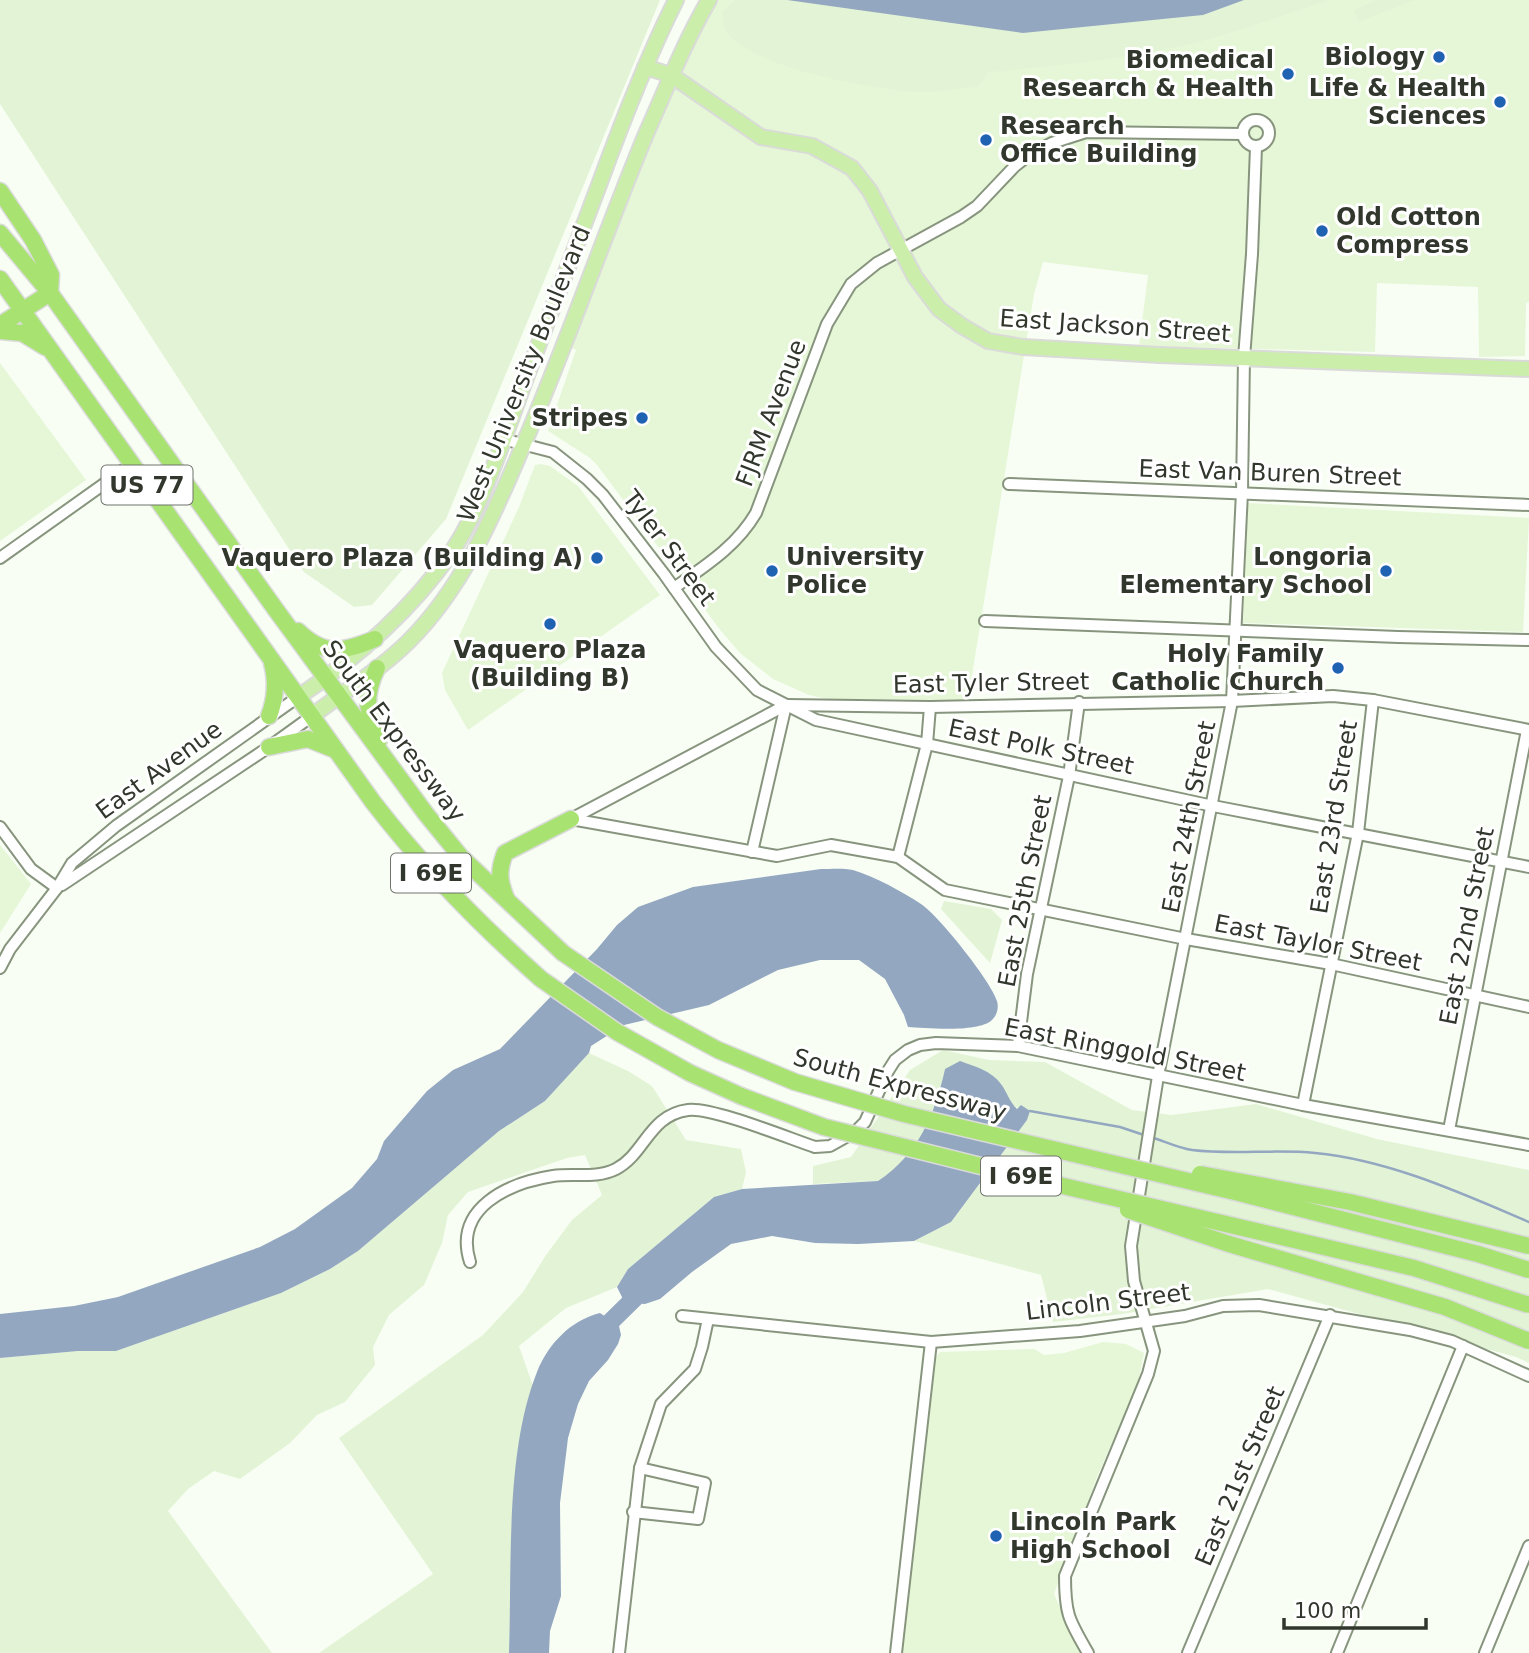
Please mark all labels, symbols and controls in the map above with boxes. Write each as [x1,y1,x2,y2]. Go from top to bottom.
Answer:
place label: Biology [1324,43,1425,71]
place label: Biomedical Research & Health [1022,46,1274,102]
marker: Biology [1431,49,1447,65]
marker: Biomedical Research & Health [1280,66,1296,82]
place label: Life & Health Sciences [1309,74,1486,130]
marker: Life & Health Sciences [1492,94,1508,110]
place label: Research Office Building [1000,112,1198,168]
marker: Research Office Building [978,132,994,148]
place label: Old Cotton Compress [1336,203,1481,259]
street label: West University Boulevard [452,222,596,526]
marker: Old Cotton Compress [1314,223,1330,239]
street label: East Jackson Street [999,304,1231,348]
street label: FJRM Avenue [730,336,812,490]
place label: Stripes [531,404,628,432]
marker: Stripes [634,410,650,426]
street label: East Van Buren Street [1138,454,1402,492]
road number: US 77 [102,466,192,505]
street label: Tyler Street [616,484,721,611]
place label: University Police [786,543,925,599]
place label: Longoria Elementary School [1119,543,1372,599]
place label: Vaquero Plaza (Building A) [221,544,583,572]
marker: Vaquero Plaza (Building A) [589,550,605,566]
marker: University Police [764,563,780,579]
marker: Longoria Elementary School [1378,563,1394,579]
marker: Vaquero Plaza (Building B) [542,616,558,632]
street label: South Expressway [317,635,471,827]
place label: Vaquero Plaza (Building B) [454,636,646,692]
place label: Holy Family Catholic Church [1111,640,1324,696]
marker: Holy Family Catholic Church [1330,660,1346,676]
street label: East Tyler Street [893,667,1089,699]
street label: East Polk Street [946,714,1136,780]
street label: East Avenue [91,715,227,825]
street label: East 23rd Street [1305,718,1363,916]
street label: East 24th Street [1157,719,1221,915]
street label: East 25th Street [993,793,1057,989]
street label: East 22nd Street [1434,825,1500,1027]
road number: I 69E [391,853,471,892]
street label: East Taylor Street [1212,909,1424,977]
street label: East Ringgold Street [1002,1013,1248,1087]
street label: South Expressway [790,1043,1010,1127]
road number: I 69E [981,1156,1061,1196]
street label: Lincoln Street [1024,1278,1192,1326]
street label: East 21st Street [1190,1382,1290,1570]
place label: Lincoln Park High School [1010,1508,1177,1564]
marker: Lincoln Park High School [988,1528,1004,1544]
scale bar [1284,1586,1426,1630]
text: 100 m [1294,1599,1361,1623]

